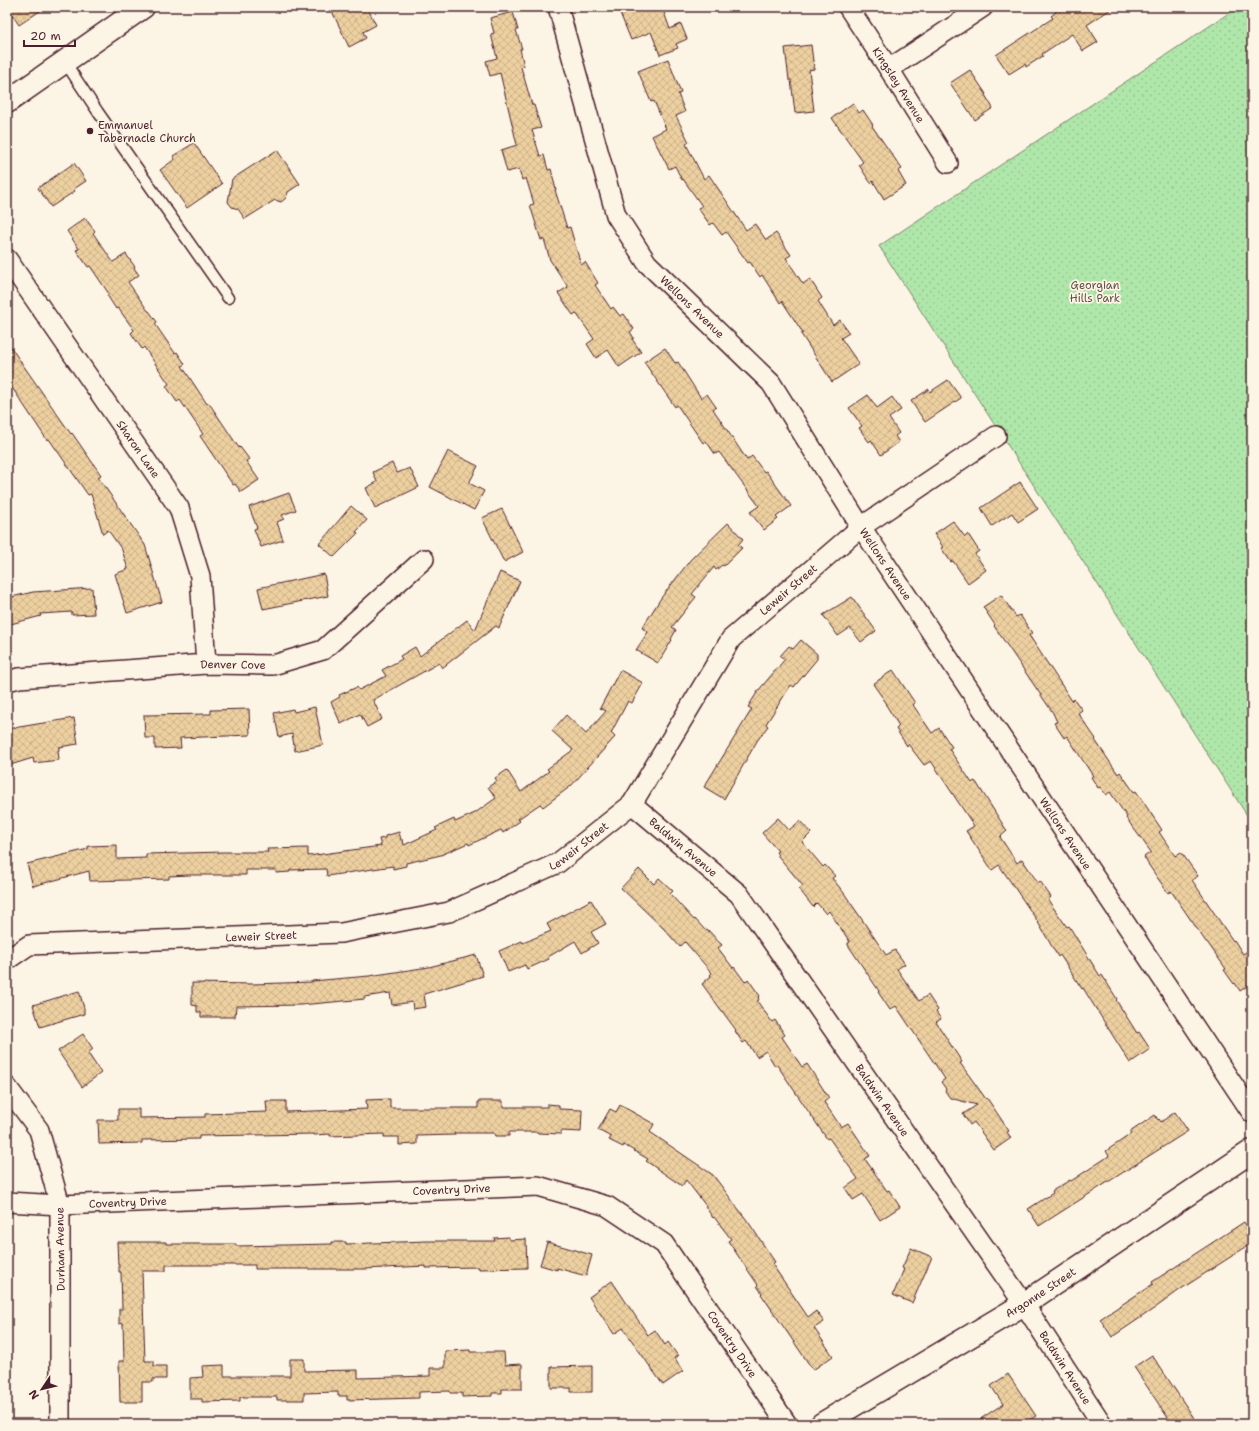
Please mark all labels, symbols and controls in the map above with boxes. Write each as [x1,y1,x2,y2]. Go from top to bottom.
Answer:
scale bar [24,22,75,48]
text: 20 m [30,28,61,44]
street label: Kingsley Avenue [869,44,928,126]
place label: Emmanuel Tabernacle Church [98,118,196,146]
marker: Emmanuel Tabernacle Church [85,126,95,136]
street label: Wellons Avenue [656,272,727,342]
park label: Georgian Hills Park [1070,278,1120,306]
street label: Sharon Lane [113,418,163,481]
street label: Wellons Avenue [856,525,915,603]
street label: Leweir Street [757,561,821,619]
street label: Denver Cove [200,657,266,673]
street label: Wellons Avenue [1036,795,1095,873]
street label: Baldwin Avenue [646,814,720,881]
street label: Leweir Street [547,818,612,874]
street label: Leweir Street [225,928,297,945]
street label: Baldwin Avenue [852,1061,912,1140]
street label: Coventry Drive [412,1181,491,1199]
street label: Coventry Drive [88,1194,167,1212]
street label: Durham Avenue [52,1207,69,1291]
street label: Argonne Street [1003,1264,1079,1322]
street label: Coventry Drive [704,1308,760,1381]
street label: Baldwin Avenue [1035,1328,1094,1408]
north arrow [22,1369,62,1409]
text: N [25,1386,43,1402]

